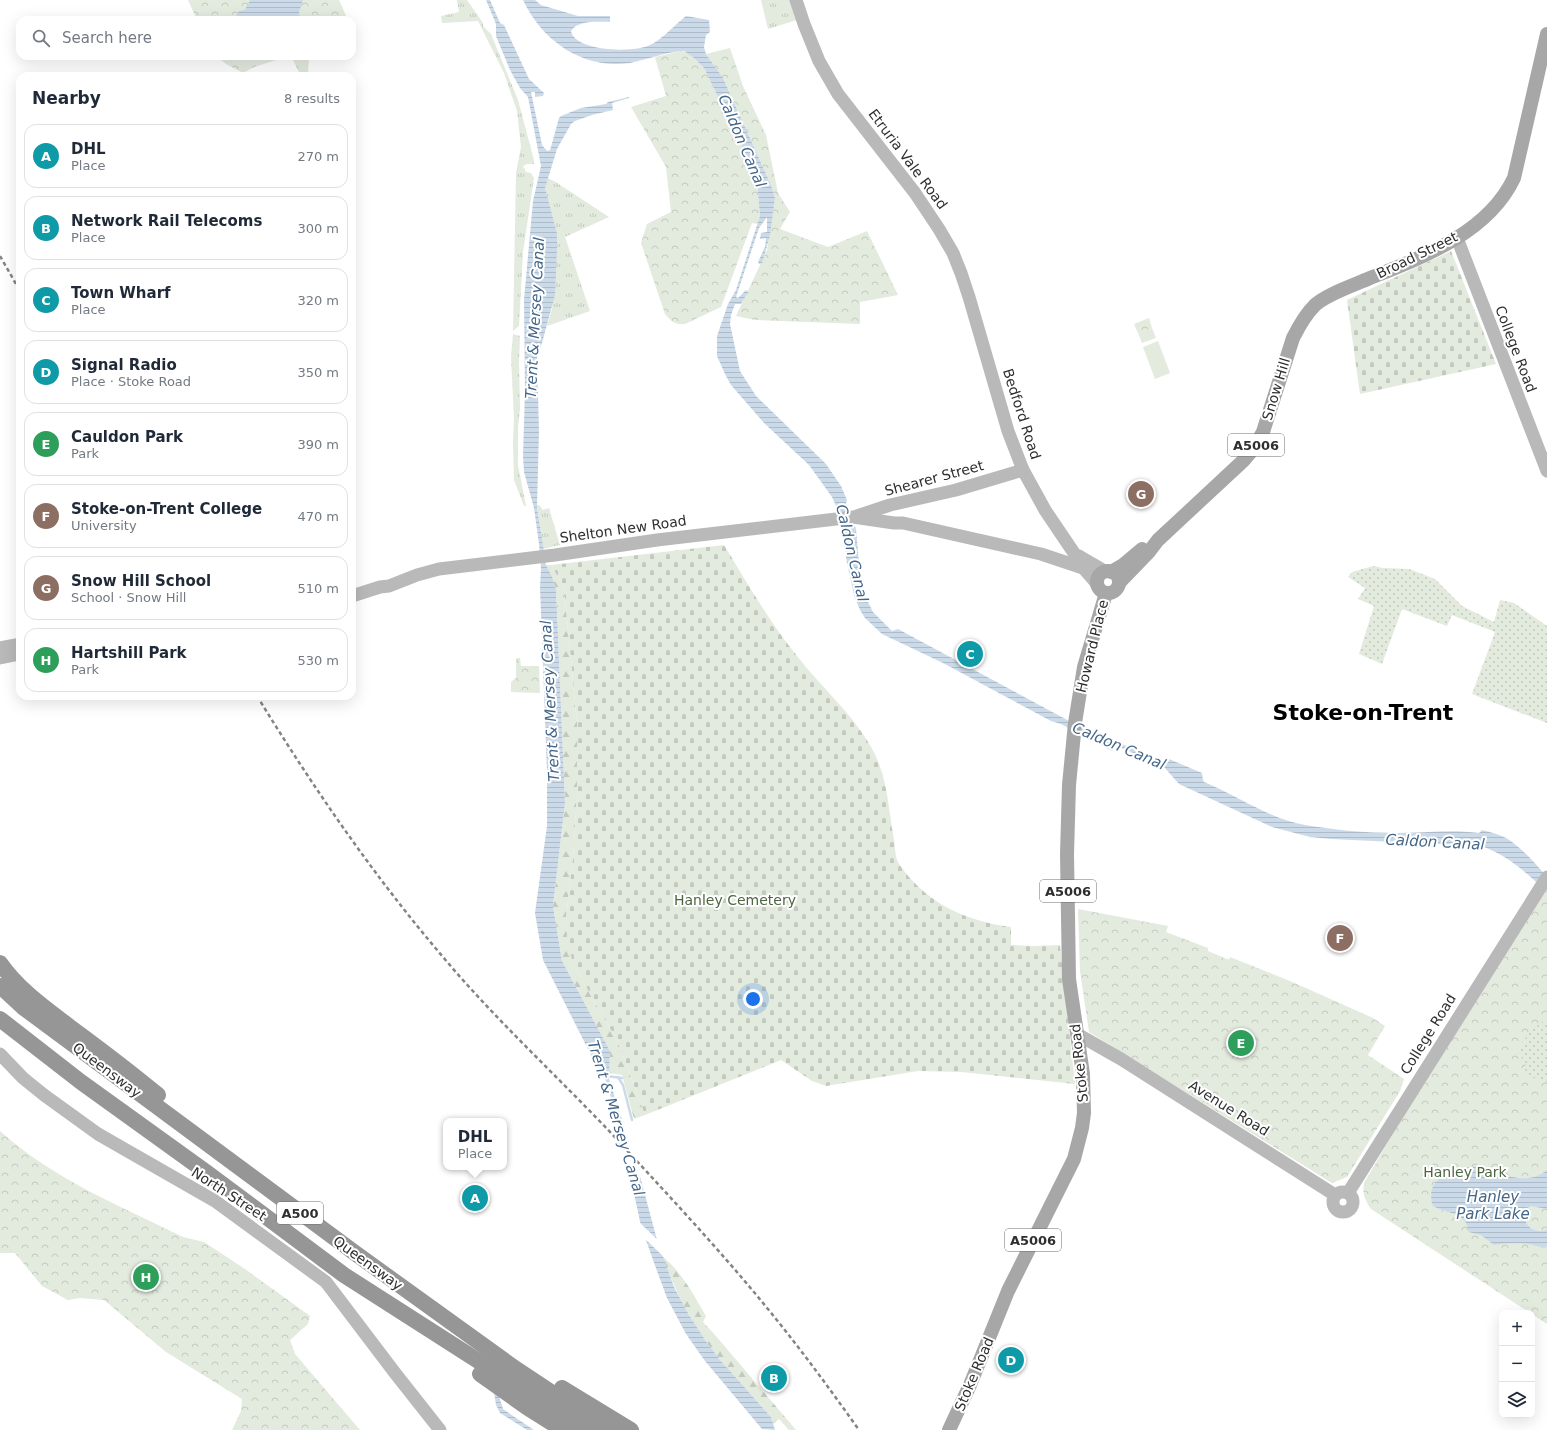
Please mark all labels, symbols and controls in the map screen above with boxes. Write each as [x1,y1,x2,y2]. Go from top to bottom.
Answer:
search box [16,16,356,60]
icon: search [30,27,52,49]
text: Search here [62,29,152,47]
text: Nearby [32,88,101,108]
text: 8 results [284,91,340,106]
water label: Caldon Canal [714,92,770,191]
street label: Etruria Vale Road [865,106,951,212]
text: DHL [71,140,106,158]
text: A [41,149,51,164]
text: 270 m [297,149,339,164]
text: Place [71,158,106,173]
text: Network Rail Telecoms [71,212,262,230]
text: B [41,221,51,236]
text: 300 m [297,221,339,236]
street label: Broad Street [1374,228,1461,281]
text: Place [71,230,106,245]
water label: Trent & Mersey Canal [522,236,548,399]
text: Town Wharf [71,284,171,302]
text: C [41,293,51,308]
text: 320 m [297,293,339,308]
text: Place [71,302,106,317]
street label: College Road [1492,303,1540,395]
text: Signal Radio [71,356,177,374]
street label: Snow Hill [1259,356,1293,422]
text: D [41,365,51,380]
text: 350 m [297,365,339,380]
street label: Bedford Road [1000,367,1044,461]
text: Place · Stoke Road [71,374,191,389]
text: Cauldon Park [71,428,183,446]
road number: A5006 [1228,434,1284,456]
text: E [42,437,50,452]
text: 390 m [297,437,339,452]
text: Park [71,446,99,461]
street label: Shearer Street [883,457,986,499]
pin: G [1128,479,1154,509]
text: Stoke-on-Trent College [71,500,262,518]
water label: Caldon Canal [832,503,872,604]
text: F [42,509,50,524]
text: 470 m [297,509,339,524]
street label: Shelton New Road [559,512,687,546]
text: University [71,518,137,533]
text: Snow Hill School [71,572,211,590]
text: G [41,581,51,596]
text: 510 m [297,581,339,596]
text: School · Snow Hill [71,590,186,605]
street label: Howard Place [1073,598,1111,694]
water label: Trent & Mersey Canal [537,619,563,782]
pin: C [957,639,983,669]
text: Hartshill Park [71,644,187,662]
text: H [41,653,51,668]
text: 530 m [297,653,339,668]
text: Park [71,662,99,677]
district label: Stoke-on-Trent [1273,700,1454,725]
water label: Caldon Canal [1070,718,1169,774]
water label: Caldon Canal [1385,830,1486,854]
road number: A5006 [1040,880,1096,902]
park label: Hanley Cemetery [674,892,796,908]
pin: F [1327,923,1353,953]
your location [743,989,763,1009]
street label: College Road [1397,991,1459,1077]
street label: Stoke Road [1067,1023,1091,1103]
pin: E [1228,1028,1254,1058]
water label: Trent & Mersey Canal [584,1038,648,1199]
street label: Queensway [70,1039,144,1101]
street label: Avenue Road [1186,1077,1272,1139]
popup [443,1118,507,1170]
text: DHL [458,1128,492,1146]
text: Place [458,1146,492,1161]
street label: North Street [189,1164,270,1224]
park label: Hanley Park [1423,1164,1508,1180]
pin: A [462,1183,488,1213]
water label: Hanley Park Lake [1456,1188,1530,1223]
road number: A500 [277,1202,323,1224]
road number: A5006 [1005,1229,1061,1251]
street label: Queensway [330,1233,406,1293]
pin: H [133,1262,159,1292]
map controls [1499,1310,1535,1418]
button: + [1499,1310,1535,1346]
street label: Stoke Road [951,1335,997,1413]
pin: D [998,1345,1024,1375]
button: − [1499,1346,1535,1382]
pin: B [761,1363,787,1393]
button: layers [1499,1382,1535,1418]

